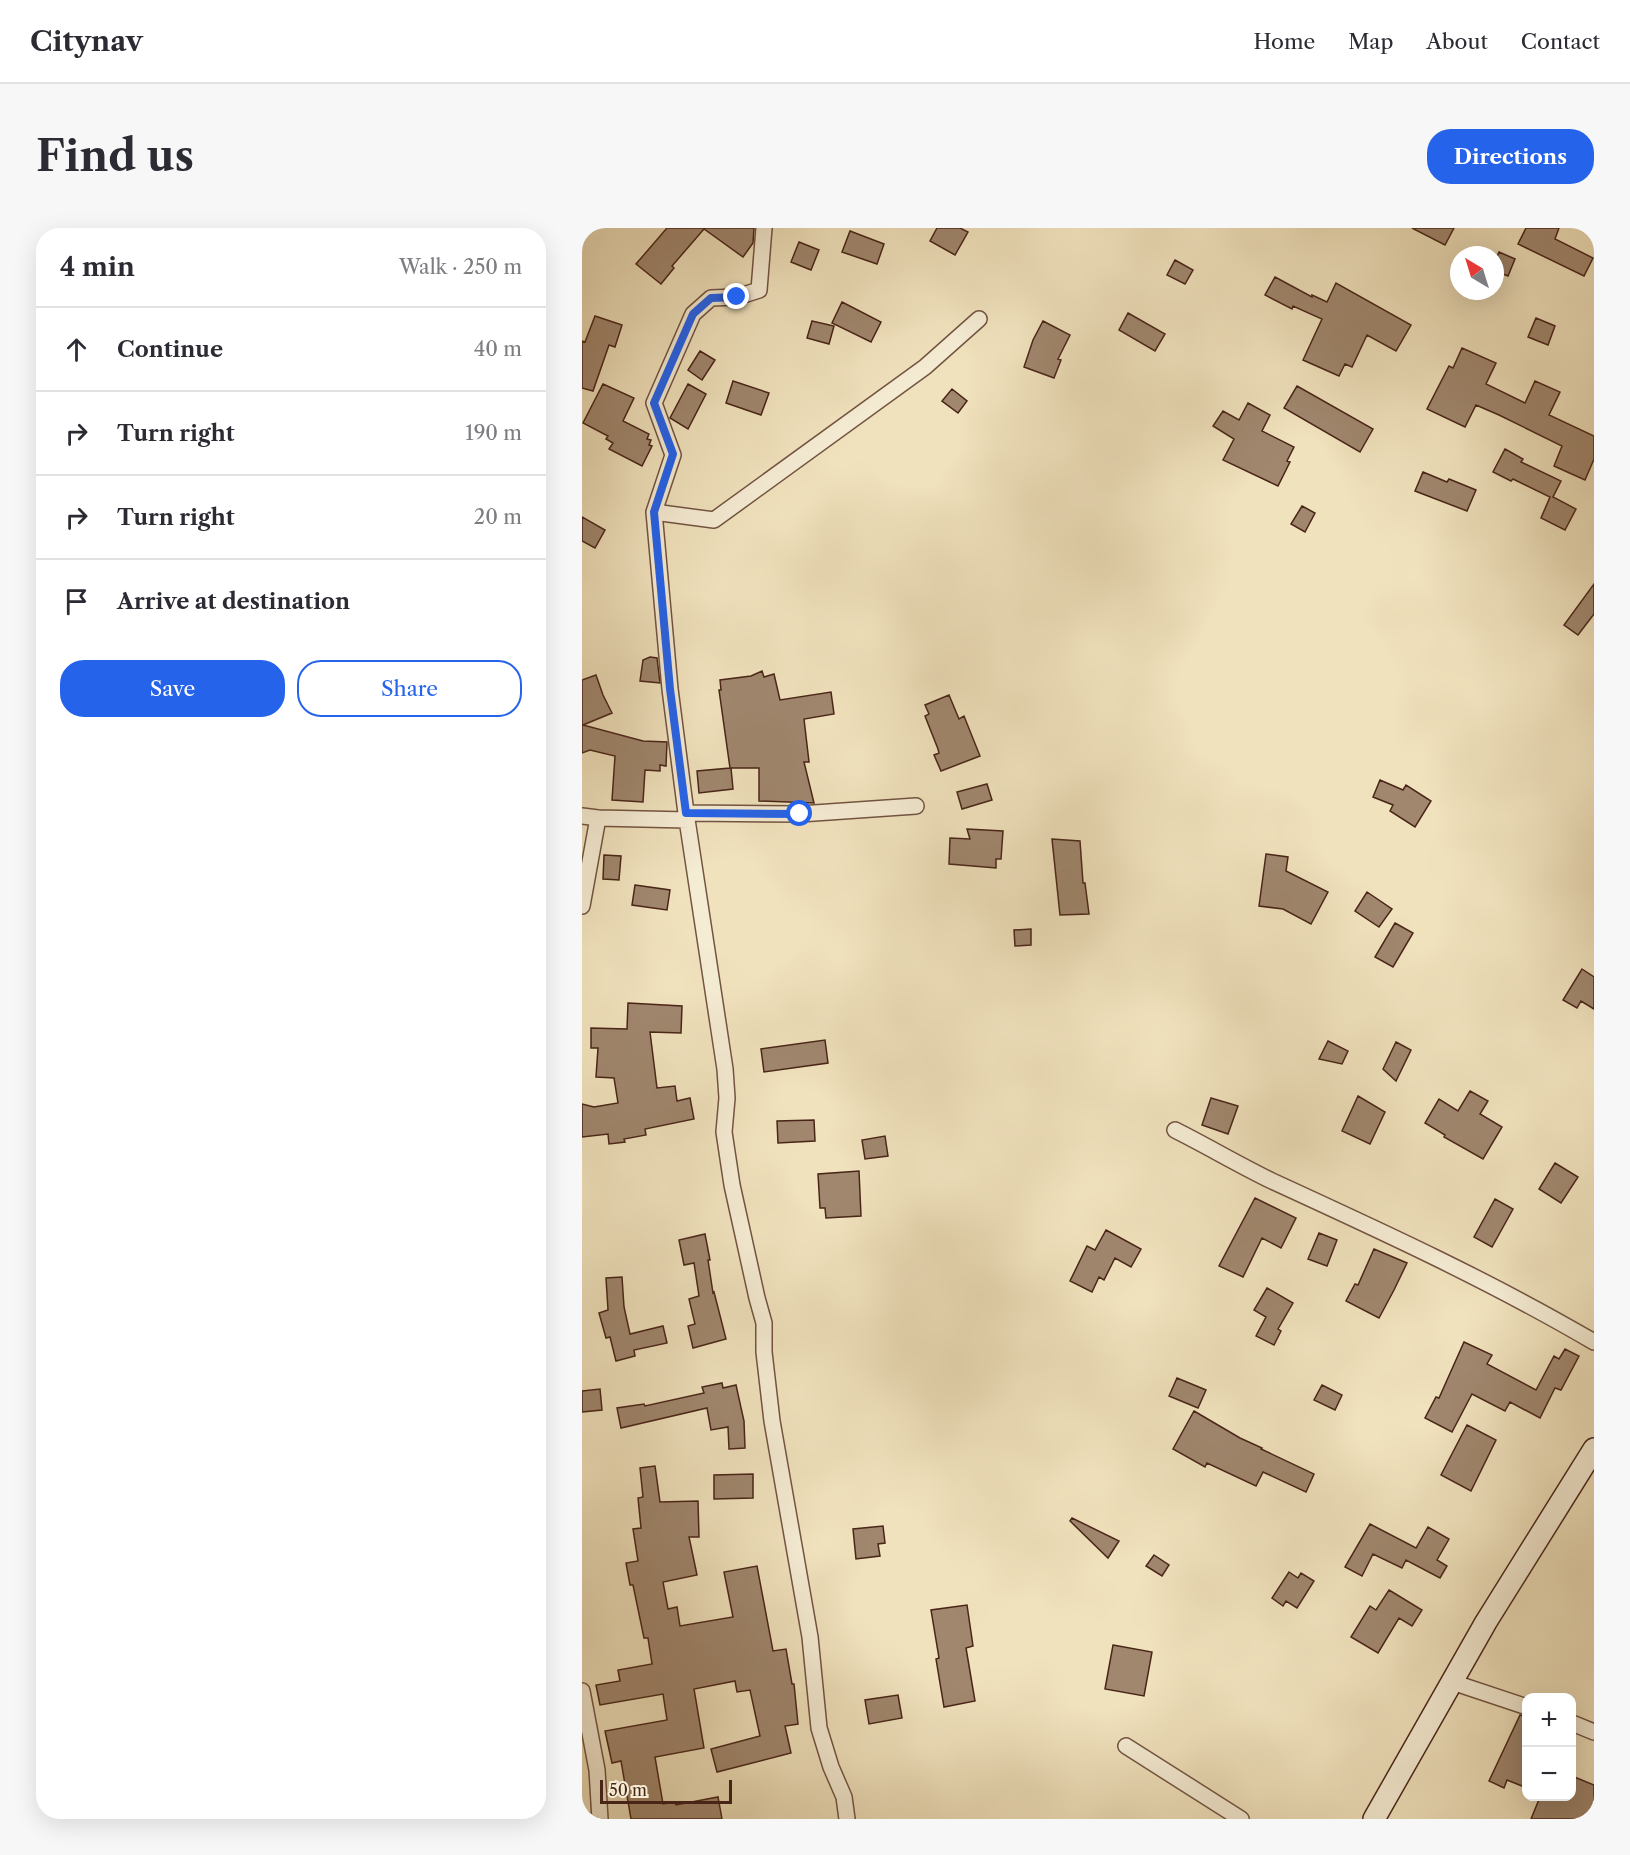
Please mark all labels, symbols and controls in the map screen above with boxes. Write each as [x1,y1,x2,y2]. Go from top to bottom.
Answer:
text: Citynav [30,24,143,58]
text: Home [1254,29,1315,54]
text: Map [1348,29,1393,54]
text: About [1426,29,1488,54]
text: Contact [1521,29,1600,54]
button: Directions [1427,129,1594,184]
text: Find us [36,130,194,182]
north arrow [1450,246,1504,300]
text: 4 min [60,251,135,283]
text: Walk · 250 m [399,255,522,279]
route end [723,283,749,309]
icon: ahead [60,333,93,366]
text: Continue [117,336,223,363]
text: 40 m [474,337,522,361]
icon: right [60,417,93,450]
text: Turn right [117,420,235,447]
text: 190 m [465,421,522,445]
icon: right [60,501,93,534]
text: Turn right [117,504,235,531]
text: 20 m [474,505,522,529]
icon: arrive [60,585,93,618]
text: Arrive at destination [117,588,350,615]
button: Save [60,660,285,717]
button: Share [297,660,522,717]
route start [786,800,812,826]
map controls [1522,1693,1576,1801]
button: + [1522,1693,1576,1747]
button: − [1522,1747,1576,1801]
scale bar [600,1777,732,1804]
text: 50 m [609,1780,647,1800]

